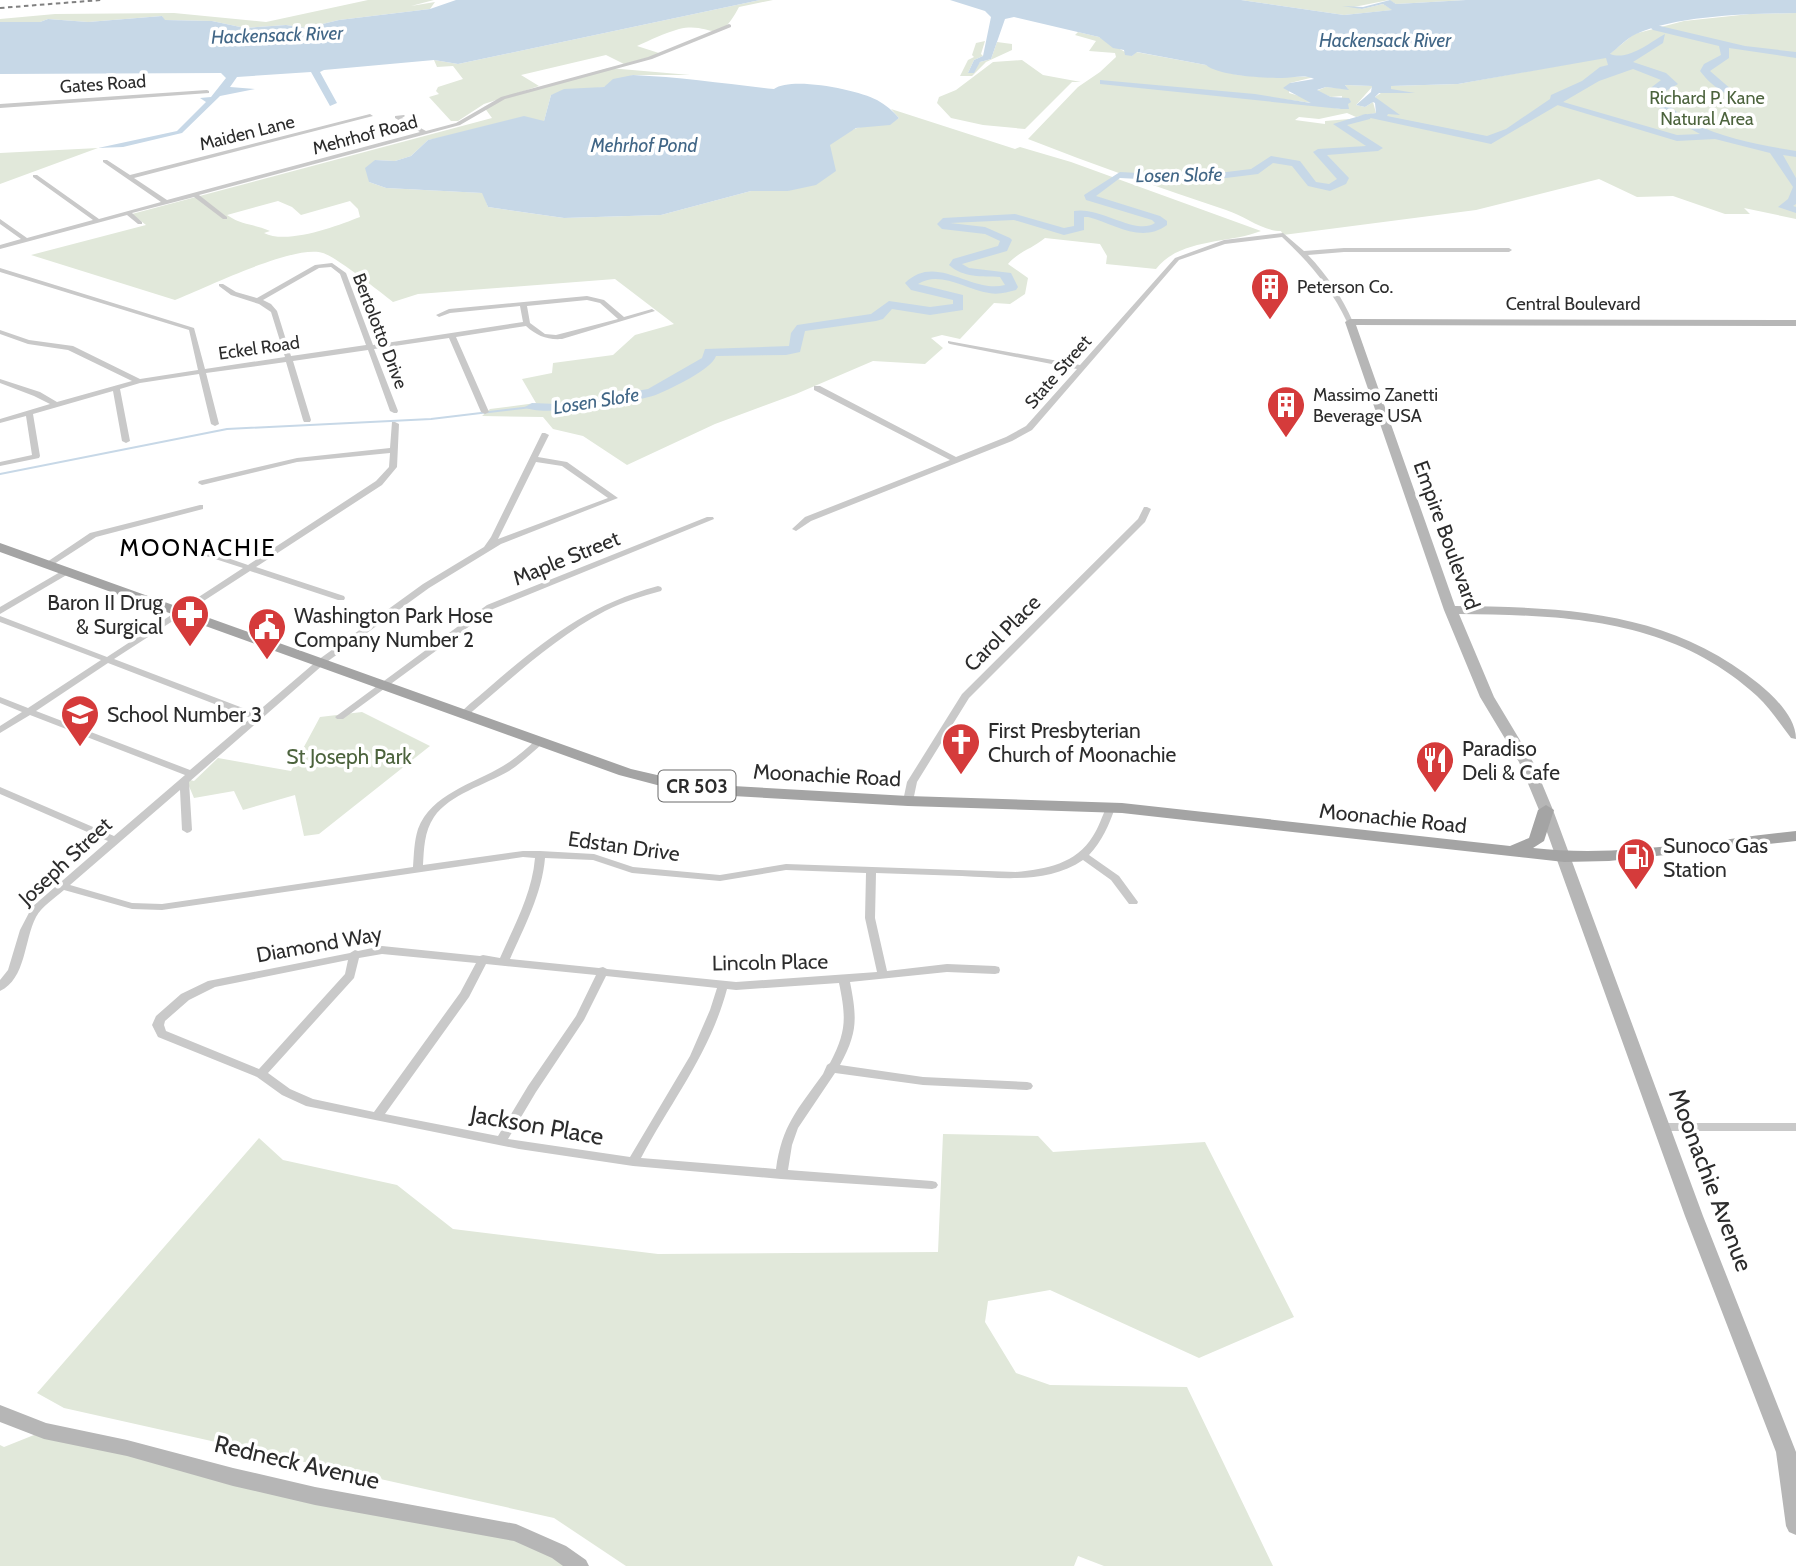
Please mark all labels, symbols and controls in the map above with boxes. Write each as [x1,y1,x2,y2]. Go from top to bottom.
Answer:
water label: Hackensack River [211,21,345,49]
water label: Hackensack River [1319,29,1452,52]
street label: Gates Road [59,70,147,98]
park label: Richard P. Kane Natural Area [1649,87,1765,130]
street label: Mehrhof Road [310,110,420,160]
street label: Maiden Lane [197,111,297,155]
water label: Mehrhof Pond [590,134,698,157]
water label: Losen Slofe [1136,163,1223,187]
building icon: Peterson Co. [1249,266,1291,321]
street label: Bertolotto Drive [348,270,412,392]
place label: Peterson Co. [1297,276,1393,298]
street label: Central Boulevard [1506,293,1640,315]
street label: Eckel Road [217,331,301,365]
street label: State Street [1020,331,1096,413]
water label: Losen Slofe [551,383,641,419]
building icon: Massimo Zanetti Beverage USA [1265,384,1307,439]
place label: Massimo Zanetti Beverage USA [1313,384,1438,427]
street label: Empire Boulevard [1408,457,1486,613]
street label: Maple Street [509,525,623,591]
district label: MOONACHIE [120,533,276,562]
street label: Carol Place [959,589,1046,676]
place label: Baron II Drug & Surgical [47,590,164,639]
pharmacy icon: Baron II Drug & Surgical [169,593,211,648]
place label: Washington Park Hose Company Number 2 [294,603,493,652]
public building icon: Washington Park Hose Company Number 2 [246,606,288,661]
school or university icon: School Number 3 [59,693,101,748]
place label: School Number 3 [107,702,262,727]
place label: First Presbyterian Church of Moonachie [988,718,1177,767]
church icon: First Presbyterian Church of Moonachie [940,721,982,776]
place label: Paradiso Deli & Cafe [1462,736,1560,785]
restaurant icon: Paradiso Deli & Cafe [1414,739,1456,794]
park label: St Joseph Park [286,744,412,769]
street label: Moonachie Road [752,759,902,791]
road number: CR 503 [658,771,736,802]
street label: Moonachie Road [1318,798,1468,838]
street label: Joseph Street [13,812,117,911]
street label: Edstan Drive [567,826,682,866]
place label: Sunoco Gas Station [1663,833,1768,882]
fuel station icon: Sunoco Gas Station [1615,836,1657,891]
street label: Diamond Way [254,921,384,967]
street label: Lincoln Place [712,948,829,976]
street label: Moonachie Avenue [1663,1085,1759,1275]
street label: Jackson Place [467,1099,606,1151]
street label: Redneck Avenue [212,1429,382,1495]

